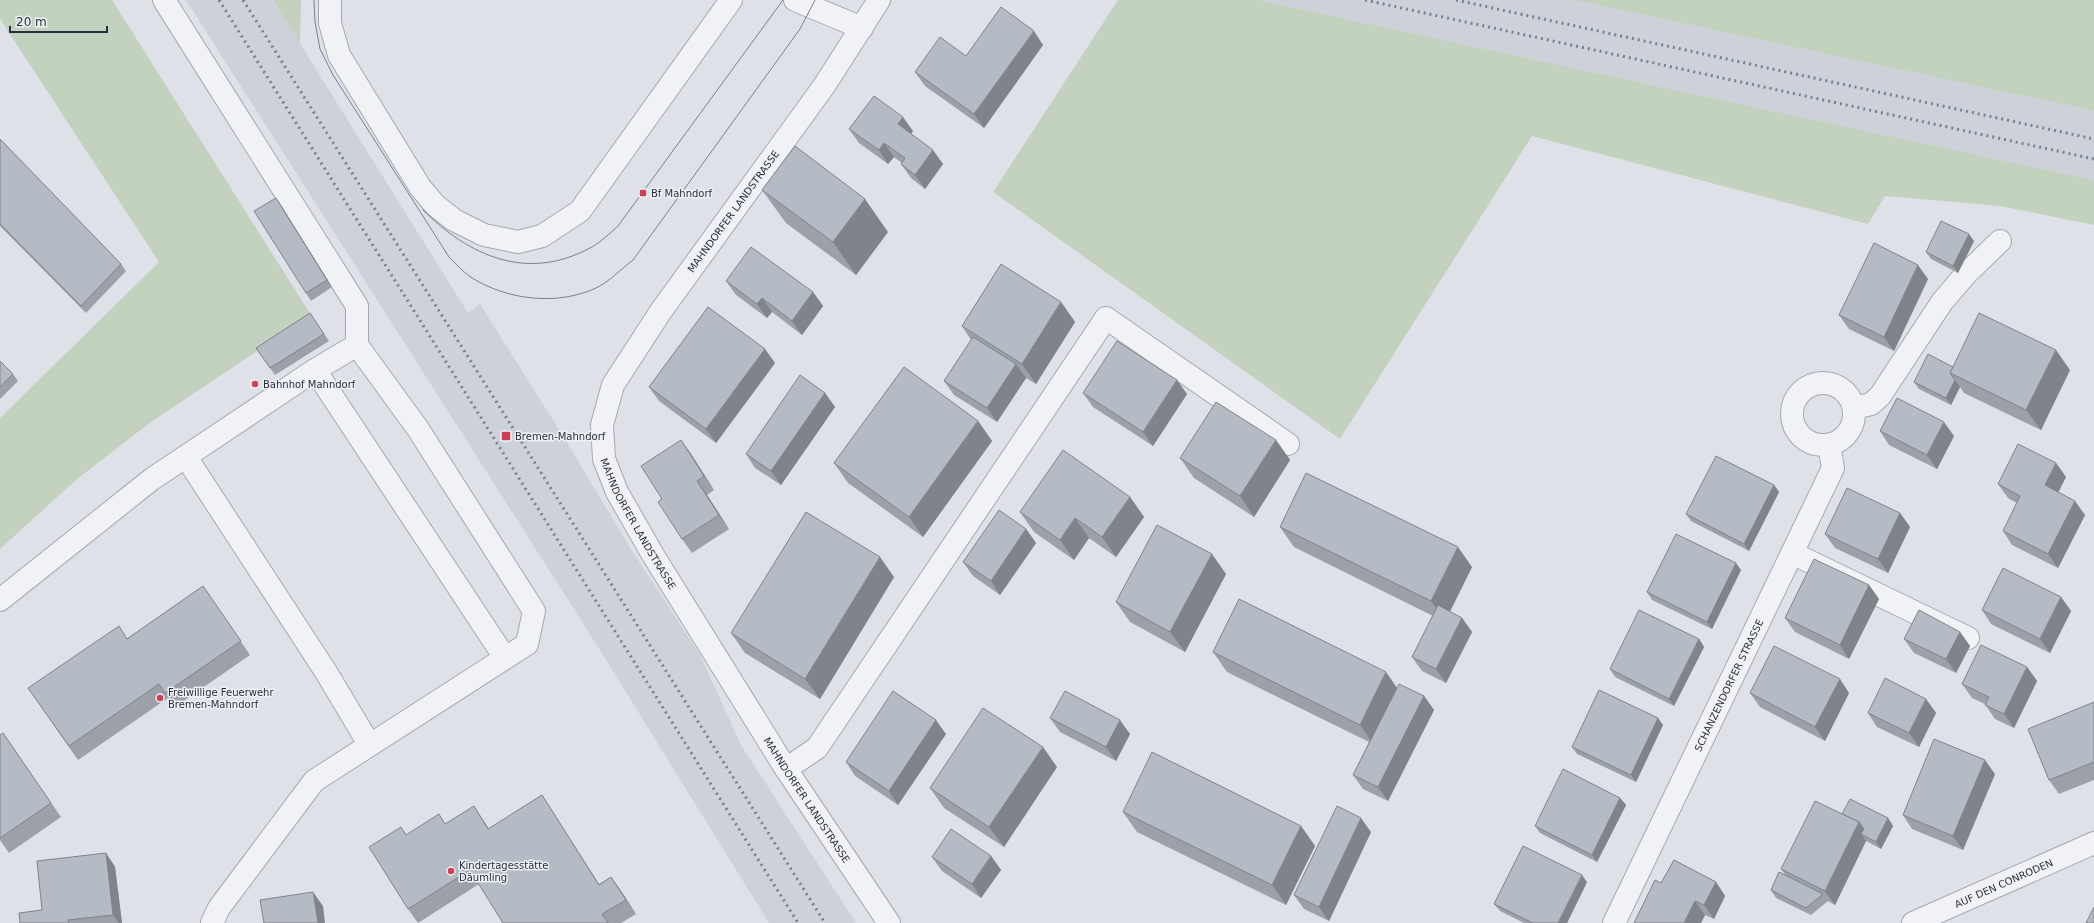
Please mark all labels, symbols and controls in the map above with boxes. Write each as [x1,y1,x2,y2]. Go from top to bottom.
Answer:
scale bar [10,8,107,34]
text: 20 m [16,15,47,29]
street label: MAHNDORFER LANDSTRASSE [685,148,781,274]
marker: Bf Mahndorf [638,188,648,198]
place label: Bf Mahndorf [651,188,713,199]
marker: Bahnhof Mahndorf [250,379,260,389]
place label: Bahnhof Mahndorf [263,379,356,390]
marker: Bremen-Mahndorf [500,430,512,442]
place label: Bremen-Mahndorf [515,431,606,442]
street label: MAHNDORFER LANDSTRASSE [598,457,678,592]
street label: SCHANZENDORFER STRASSE [1692,617,1765,753]
place label: Freiwillige Feuerwehr Bremen-Mahndorf [168,687,274,710]
marker: Freiwillige Feuerwehr Bremen-Mahndorf [155,693,165,703]
street label: MAHNDORFER LANDSTRASSE [762,735,852,865]
street label: AUF DEN CONRODEN [1953,857,2055,910]
place label: Kindertagesstätte Däumling [459,860,548,883]
marker: Kindertagesstätte Däumling [446,866,456,876]

